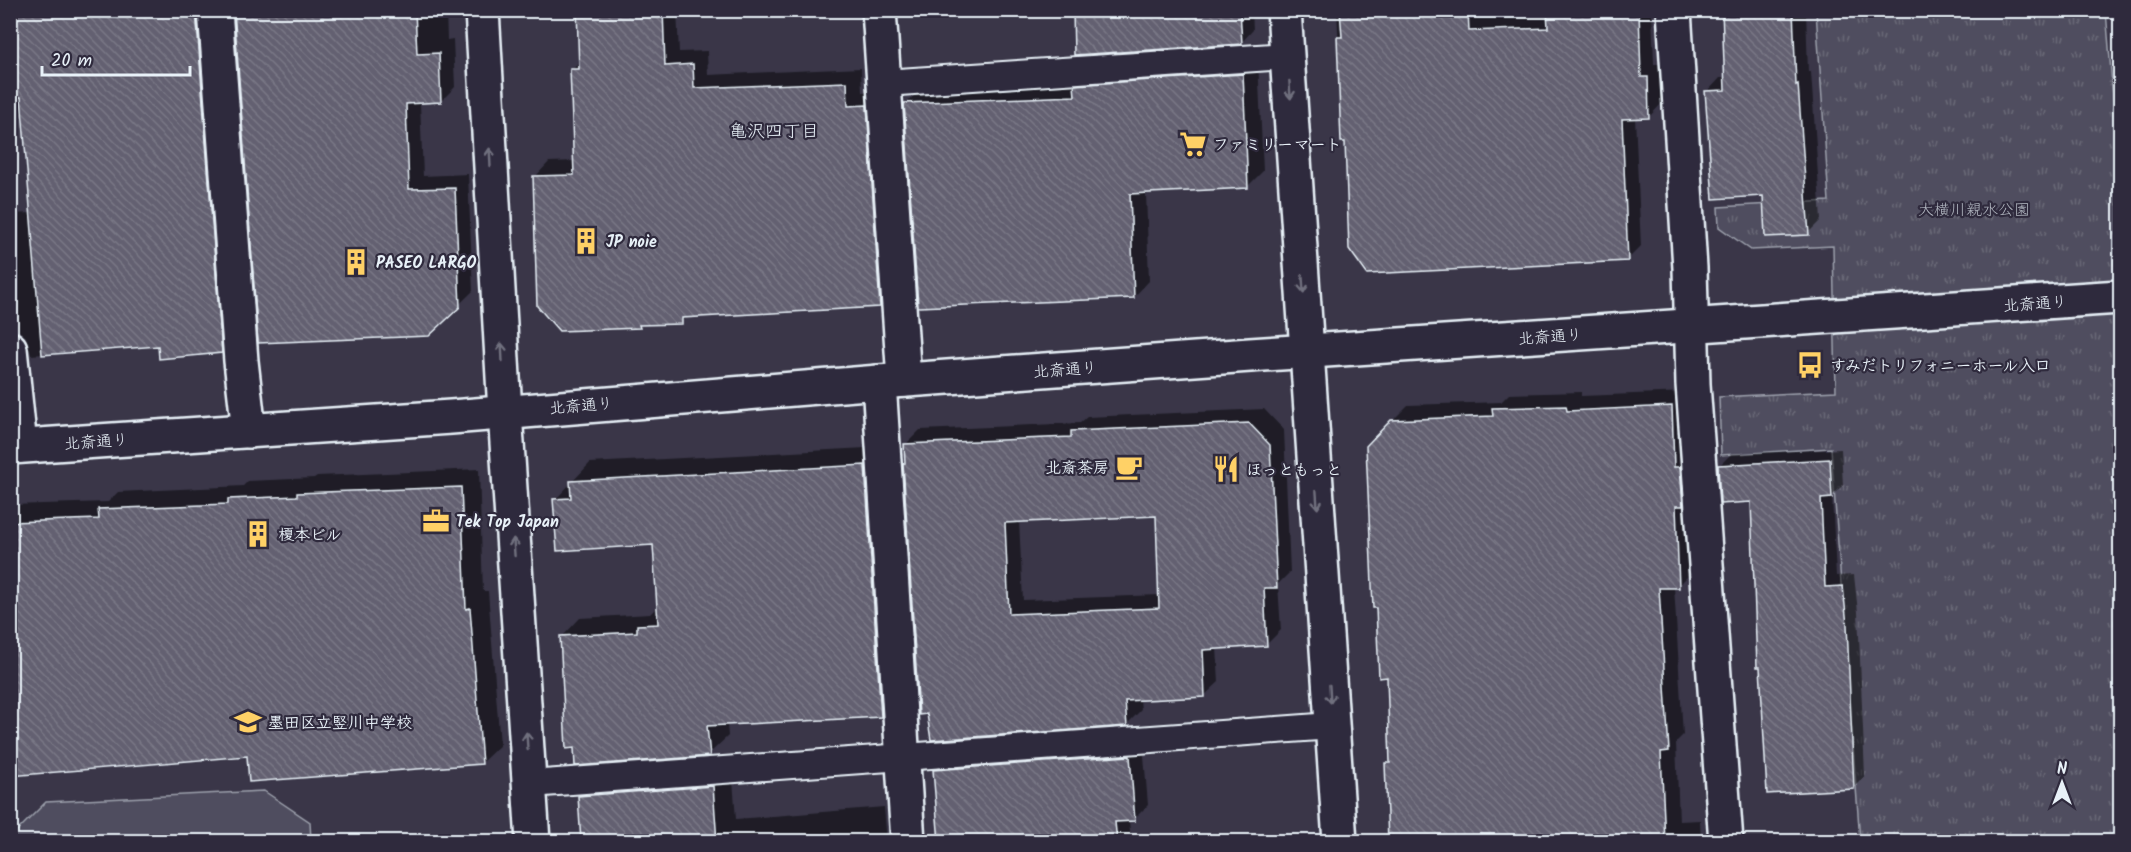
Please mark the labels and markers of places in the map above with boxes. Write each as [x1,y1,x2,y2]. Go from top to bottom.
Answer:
supermarket icon: ファミリーマート [1178,129,1208,159]
place label: ファミリーマート [1213,133,1342,158]
building icon: JP noie [571,226,601,256]
place label: JP noie [606,230,657,255]
building icon: PASEO LARGO [341,247,371,277]
place label: PASEO LARGO [376,251,477,276]
bus stop icon: すみだトリフォニーホール入口 [1795,350,1825,380]
place label: すみだトリフォニーホール入口 [1830,354,2051,379]
cafe icon: 北斎茶房 [1114,452,1144,482]
restaurant icon: ほっともっと [1211,454,1241,484]
place label: 北斎茶房 [1045,456,1109,481]
place label: ほっともっと [1246,458,1342,483]
office icon: Tek Top Japan [421,506,451,536]
place label: Tek Top Japan [456,510,559,535]
building icon: 榎本ビル [243,519,273,549]
place label: 榎本ビル [278,523,342,548]
school or university icon: 墨田区立竪川中学校 [233,707,263,737]
place label: 墨田区立竪川中学校 [268,711,412,736]

